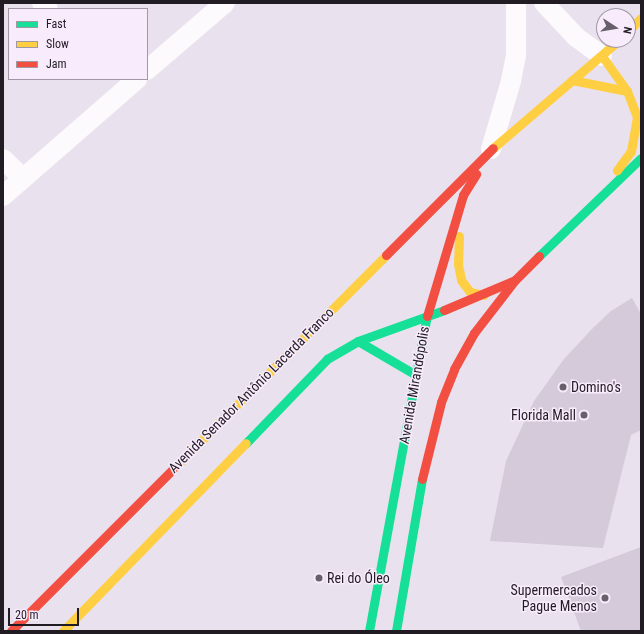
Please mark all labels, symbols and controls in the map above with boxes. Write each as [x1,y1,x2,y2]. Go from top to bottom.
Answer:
legend [8,8,148,80]
north arrow [596,8,636,48]
text: Fast [46,17,66,31]
text: N [620,26,634,35]
text: Slow [46,37,69,51]
text: Jam [46,57,67,71]
street label: Avenida Senador Antônio Lacerda Franco [165,304,337,476]
street label: Avenida Mirandópolis [395,325,433,445]
place label: Domino's [571,379,621,395]
marker: Domino's [558,382,568,392]
place label: Florida Mall [511,407,576,423]
marker: Florida Mall [579,410,589,420]
place label: Rei do Óleo [327,570,390,586]
marker: Rei do Óleo [314,573,324,583]
place label: Supermercados Pague Menos [510,582,597,614]
marker: Supermercados Pague Menos [600,593,610,603]
scale bar [10,600,81,626]
text: 20 m [15,608,39,622]

